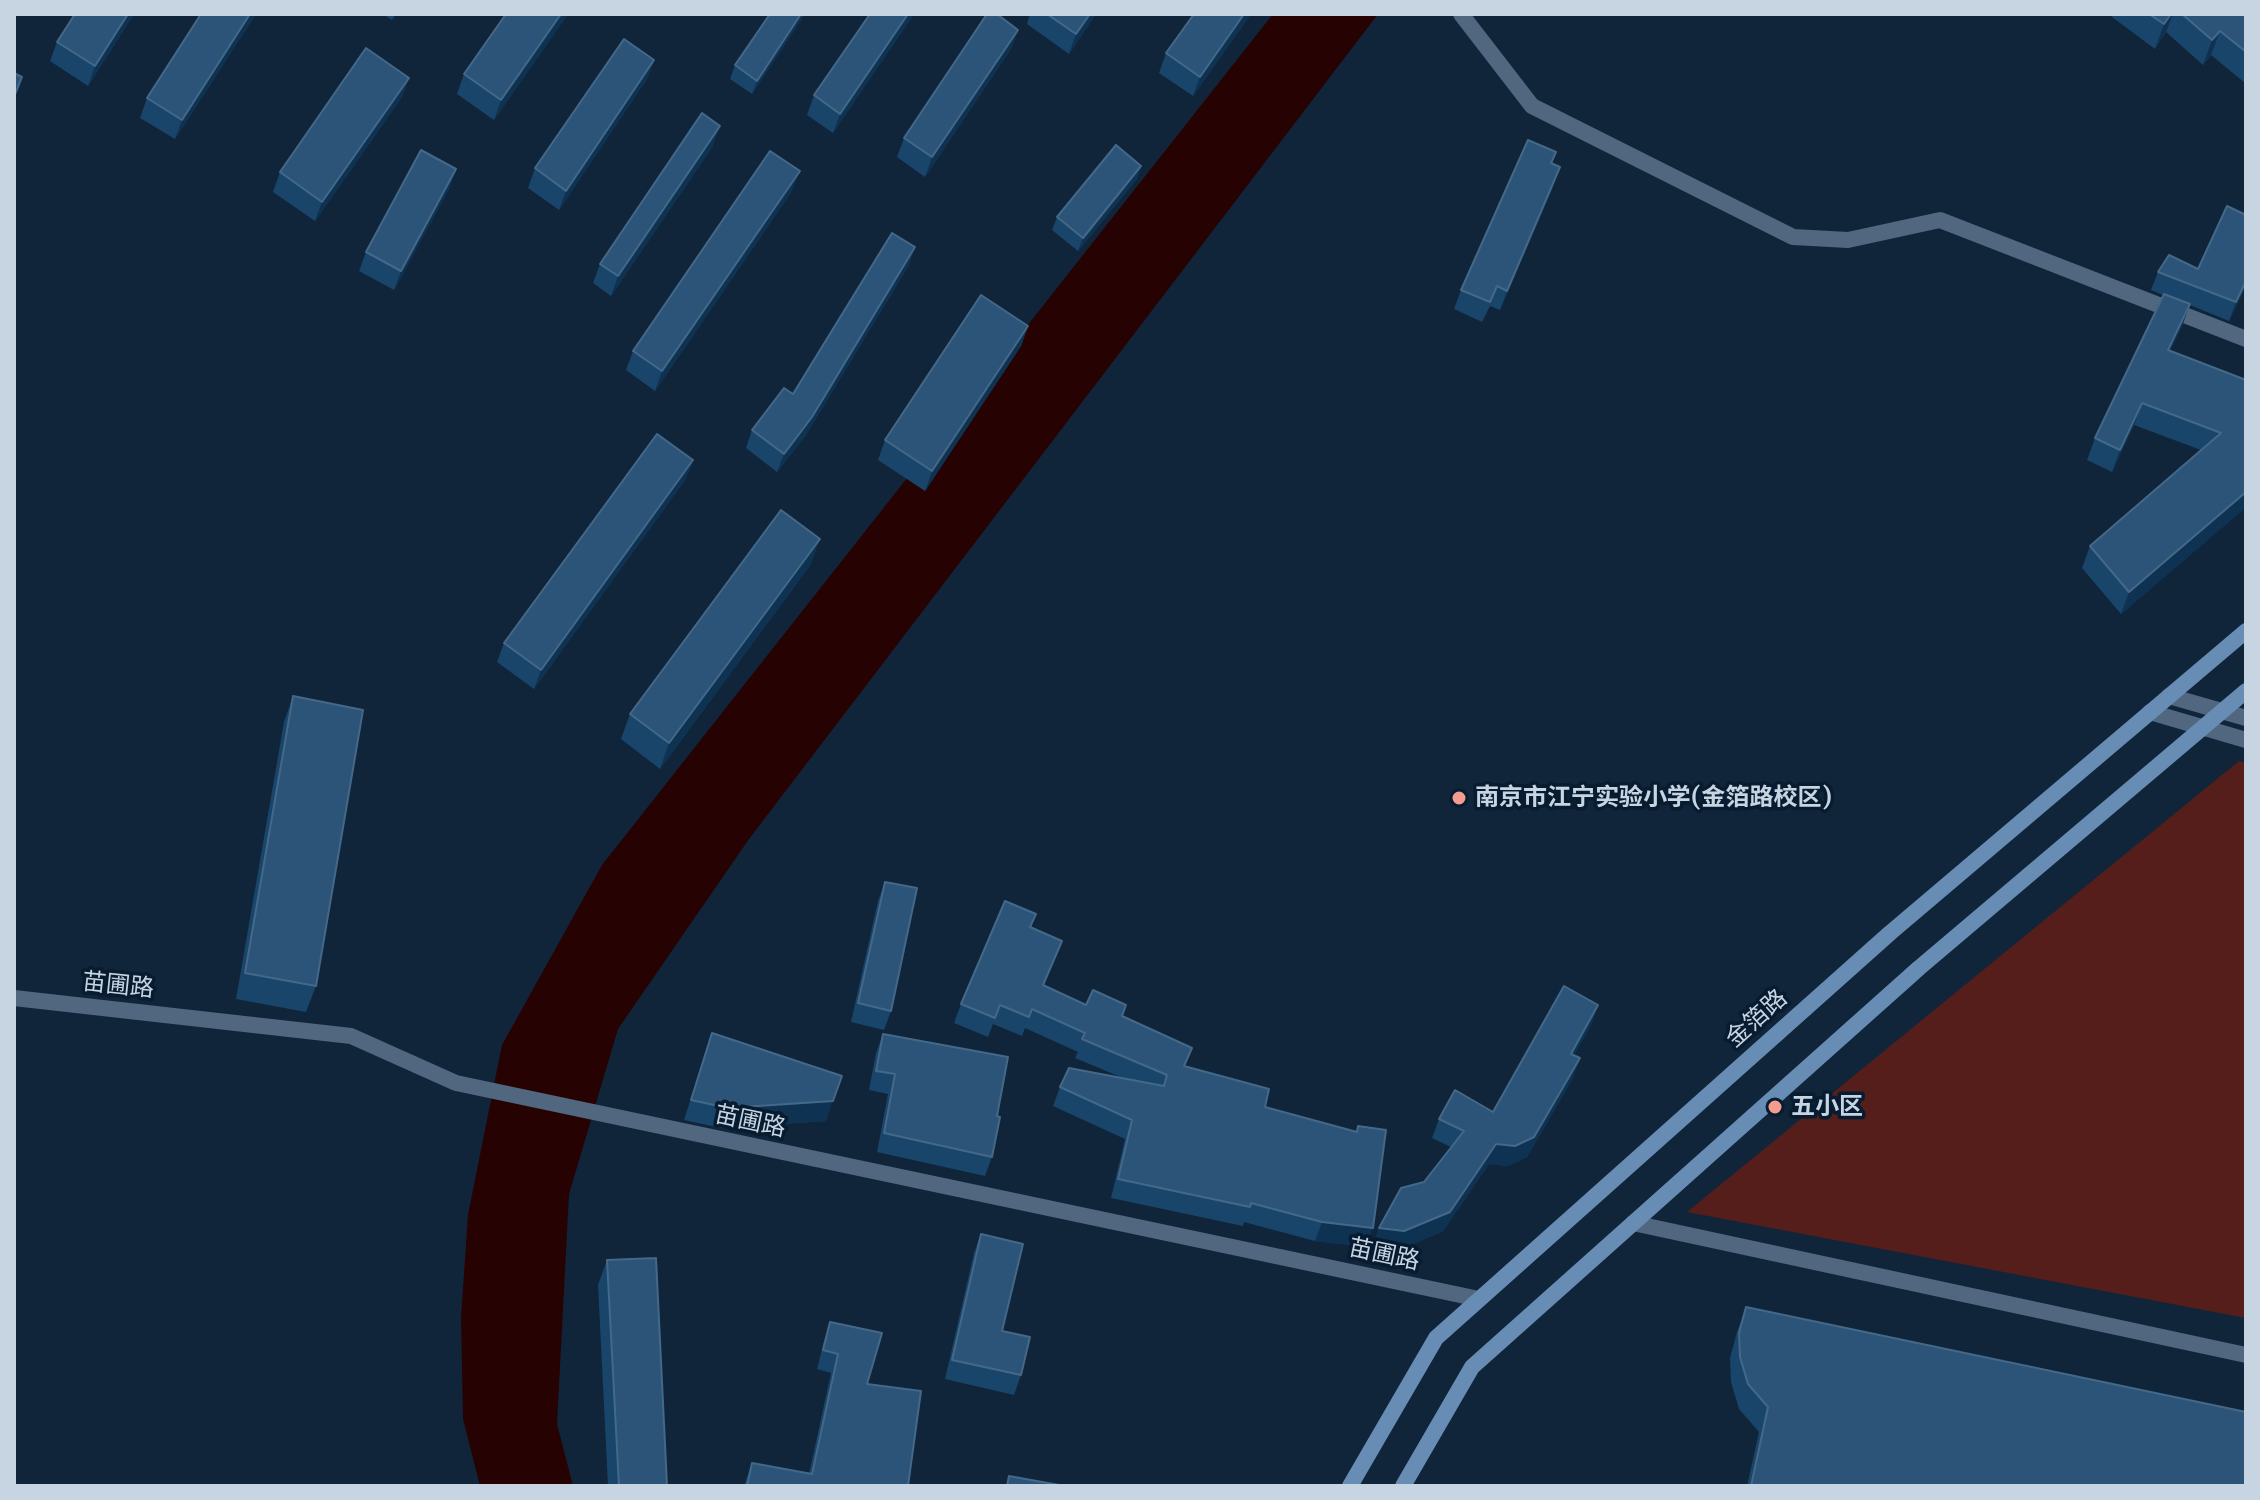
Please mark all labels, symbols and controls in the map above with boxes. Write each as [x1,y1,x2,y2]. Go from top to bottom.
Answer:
place label: 南京市江宁实验小学(金箔路校区) [1475,784,1832,812]
marker: 南京市江宁实验小学(金箔路校区) [1450,789,1468,807]
street label: 苗圃路 [81,968,155,1004]
street label: 金箔路 [1721,984,1793,1054]
place label: 五小区 [1791,1093,1863,1121]
marker: 五小区 [1766,1098,1784,1116]
street label: 苗圃路 [712,1100,788,1144]
street label: 苗圃路 [1346,1233,1422,1277]

